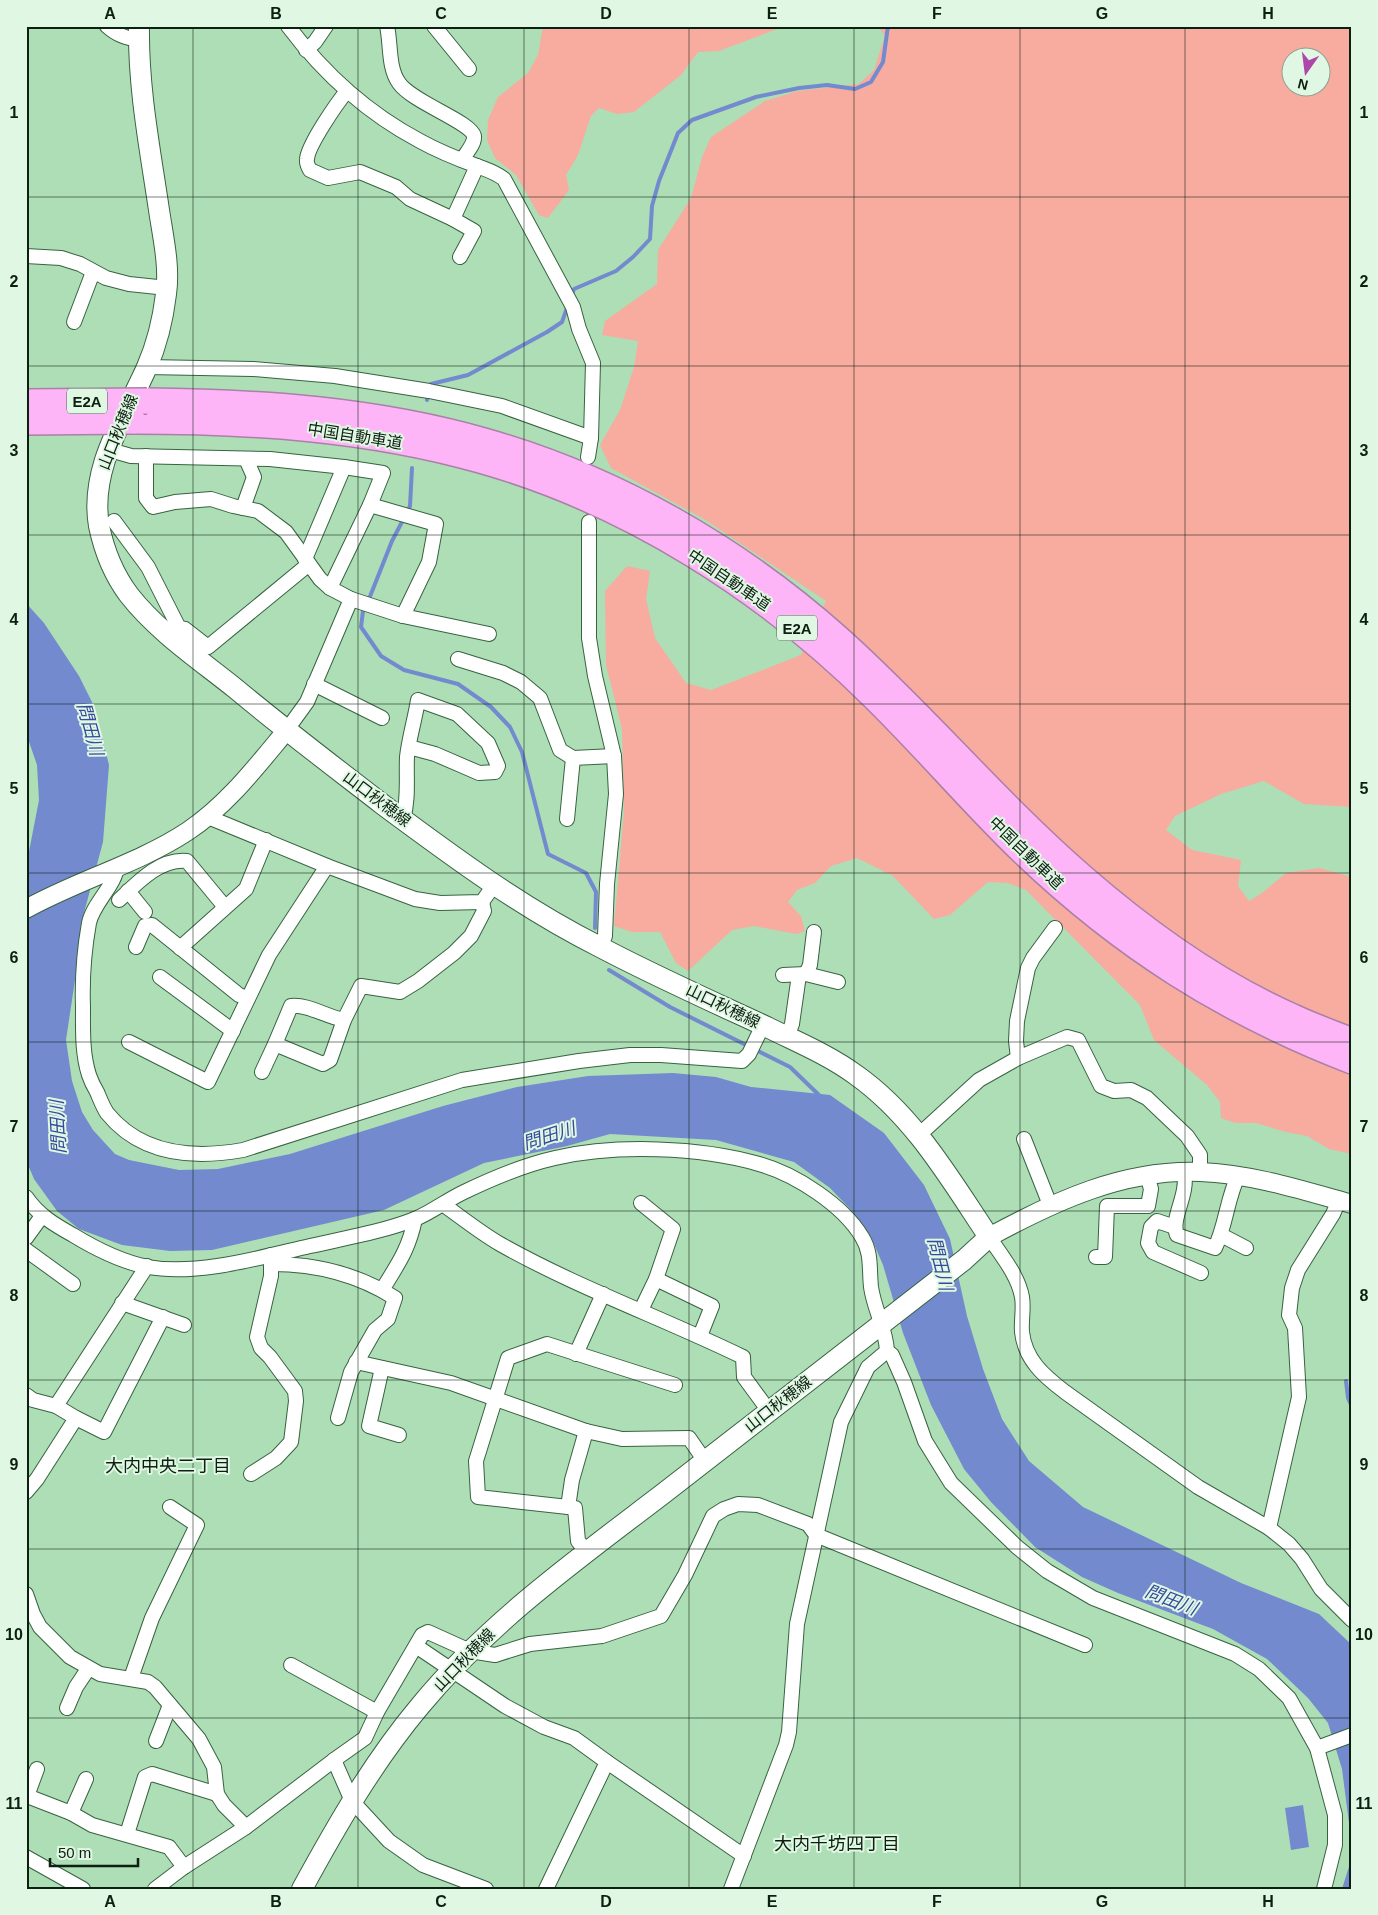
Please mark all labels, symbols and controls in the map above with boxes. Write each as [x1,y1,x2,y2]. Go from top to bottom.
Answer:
text: A [104,5,116,22]
text: B [270,5,282,22]
text: C [435,5,447,22]
text: D [600,5,612,22]
text: E [767,5,778,22]
text: F [932,5,942,22]
text: G [1096,5,1108,22]
text: H [1262,5,1274,22]
north arrow [1280,48,1330,98]
text: N [1296,76,1310,94]
text: 1 [10,104,19,121]
text: 1 [1360,104,1369,121]
text: 2 [10,273,19,290]
text: 2 [1360,273,1369,290]
road number: E2A [67,388,107,414]
street label: 山口秋穂線 [95,392,141,472]
street label: 中国自動車道 [306,420,404,452]
text: 3 [10,442,19,459]
text: 3 [1360,442,1369,459]
street label: 中国自動車道 [684,546,774,614]
text: 4 [10,611,19,628]
text: 4 [1360,611,1369,628]
road number: E2A [777,616,817,640]
water label: 問田川 [73,700,107,760]
street label: 山口秋穂線 [340,768,414,830]
text: 5 [10,780,19,797]
text: 5 [1360,780,1369,797]
street label: 中国自動車道 [986,814,1066,892]
text: 6 [10,949,19,966]
text: 6 [1360,949,1369,966]
street label: 山口秋穂線 [683,981,763,1031]
water label: 問田川 [46,1098,69,1154]
text: 7 [10,1118,19,1135]
water label: 問田川 [520,1118,580,1154]
text: 7 [1360,1118,1369,1135]
water label: 問田川 [924,1235,957,1295]
text: 8 [10,1287,19,1304]
text: 8 [1360,1287,1369,1304]
street label: 山口秋穂線 [741,1373,815,1435]
text: 9 [10,1456,19,1473]
district label: 大内中央二丁目 [105,1456,231,1476]
text: 9 [1360,1456,1369,1473]
water label: 問田川 [1142,1581,1202,1620]
street label: 山口秋穂線 [430,1625,498,1695]
text: 10 [5,1626,23,1643]
text: 10 [1355,1626,1373,1643]
text: 11 [6,1795,23,1812]
text: 11 [1356,1795,1373,1812]
district label: 大内千坊四丁目 [774,1834,900,1854]
scale bar [50,1835,138,1867]
text: 50 m [58,1844,91,1861]
text: A [104,1893,116,1910]
text: B [270,1893,282,1910]
text: C [435,1893,447,1910]
text: D [600,1893,612,1910]
text: E [767,1893,778,1910]
text: F [932,1893,942,1910]
text: G [1096,1893,1108,1910]
text: H [1262,1893,1274,1910]

